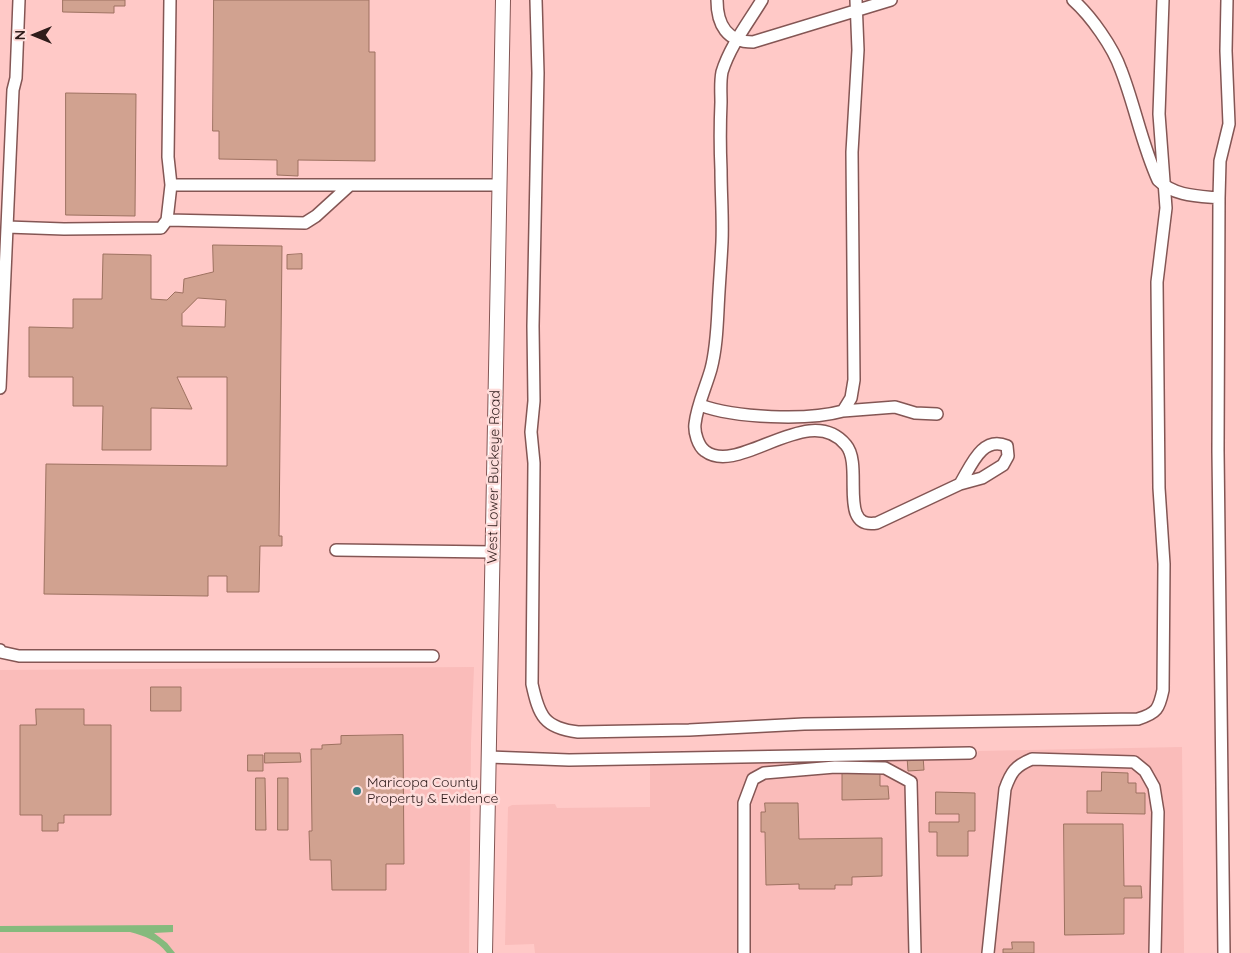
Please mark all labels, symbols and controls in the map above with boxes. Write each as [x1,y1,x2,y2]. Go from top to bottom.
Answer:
north arrow [10,10,60,60]
text: N [11,30,29,40]
street label: West Lower Buckeye Road [484,390,504,564]
place label: Maricopa County Property & Evidence [367,775,498,808]
marker: Maricopa County Property & Evidence [351,785,363,797]

